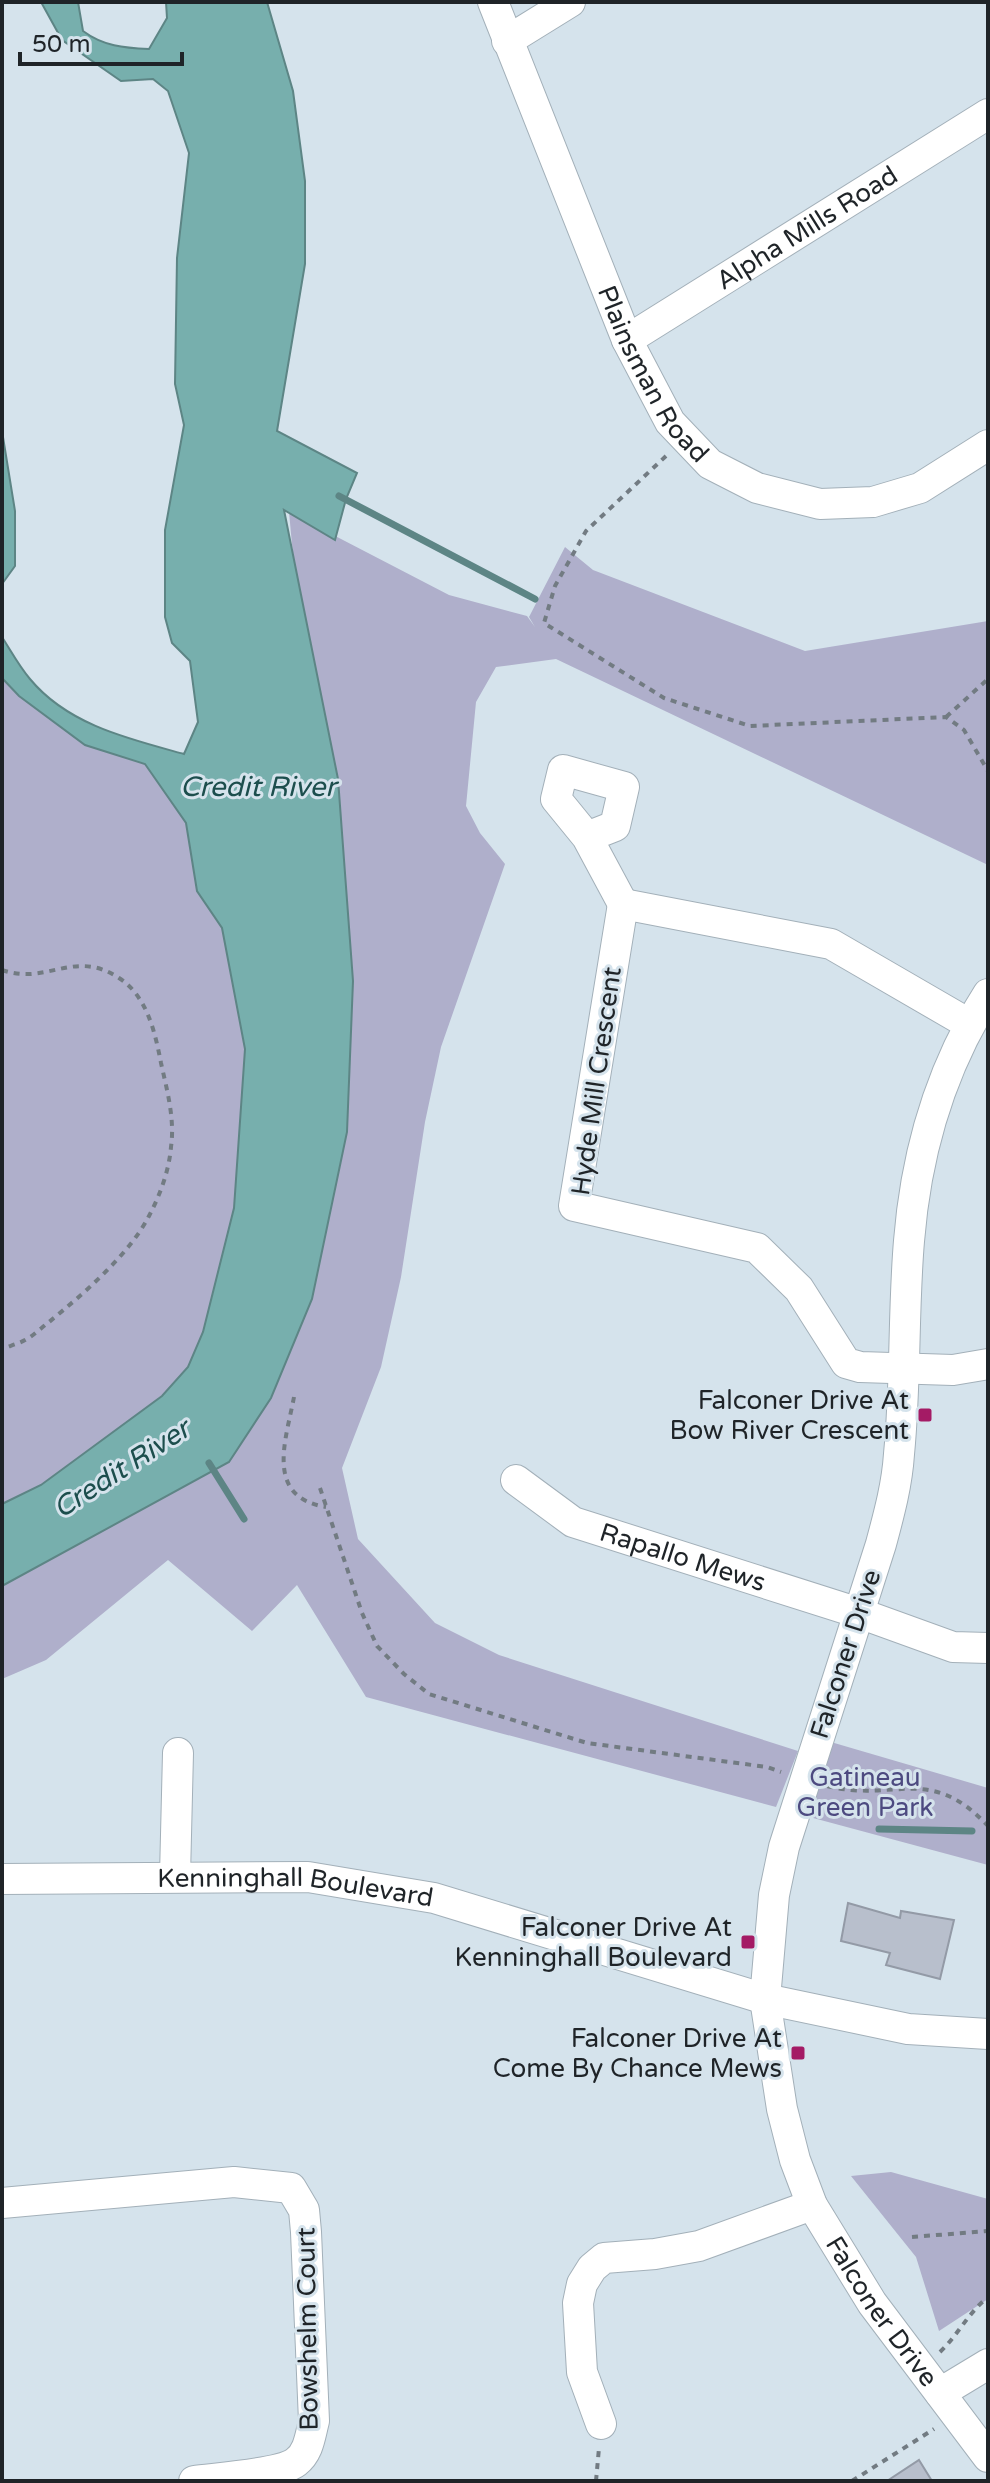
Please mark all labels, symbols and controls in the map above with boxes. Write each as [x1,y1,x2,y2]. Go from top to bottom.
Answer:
scale bar [20,16,182,66]
text: 50 m [32,30,90,59]
street label: Alpha Mills Road [710,160,903,296]
street label: Plainsman Road [591,281,715,469]
water label: Credit River [180,770,339,804]
street label: Hyde Mill Crescent [565,965,628,1197]
place label: Falconer Drive At Bow River Crescent [670,1385,909,1446]
marker: Falconer Drive At Bow River Crescent [916,1406,934,1424]
water label: Credit River [47,1410,199,1526]
street label: Rapallo Mews [596,1517,769,1598]
street label: Falconer Drive [804,1566,887,1743]
park label: Gatineau Green Park [797,1762,933,1823]
street label: Kenninghall Boulevard [157,1862,436,1914]
place label: Falconer Drive At Kenninghall Boulevard [455,1912,732,1973]
marker: Falconer Drive At Kenninghall Boulevard [739,1933,757,1951]
place label: Falconer Drive At Come By Chance Mews [493,2023,782,2084]
marker: Falconer Drive At Come By Chance Mews [789,2044,807,2062]
street label: Bowshelm Court [290,2227,325,2431]
street label: Falconer Drive [819,2231,944,2393]

